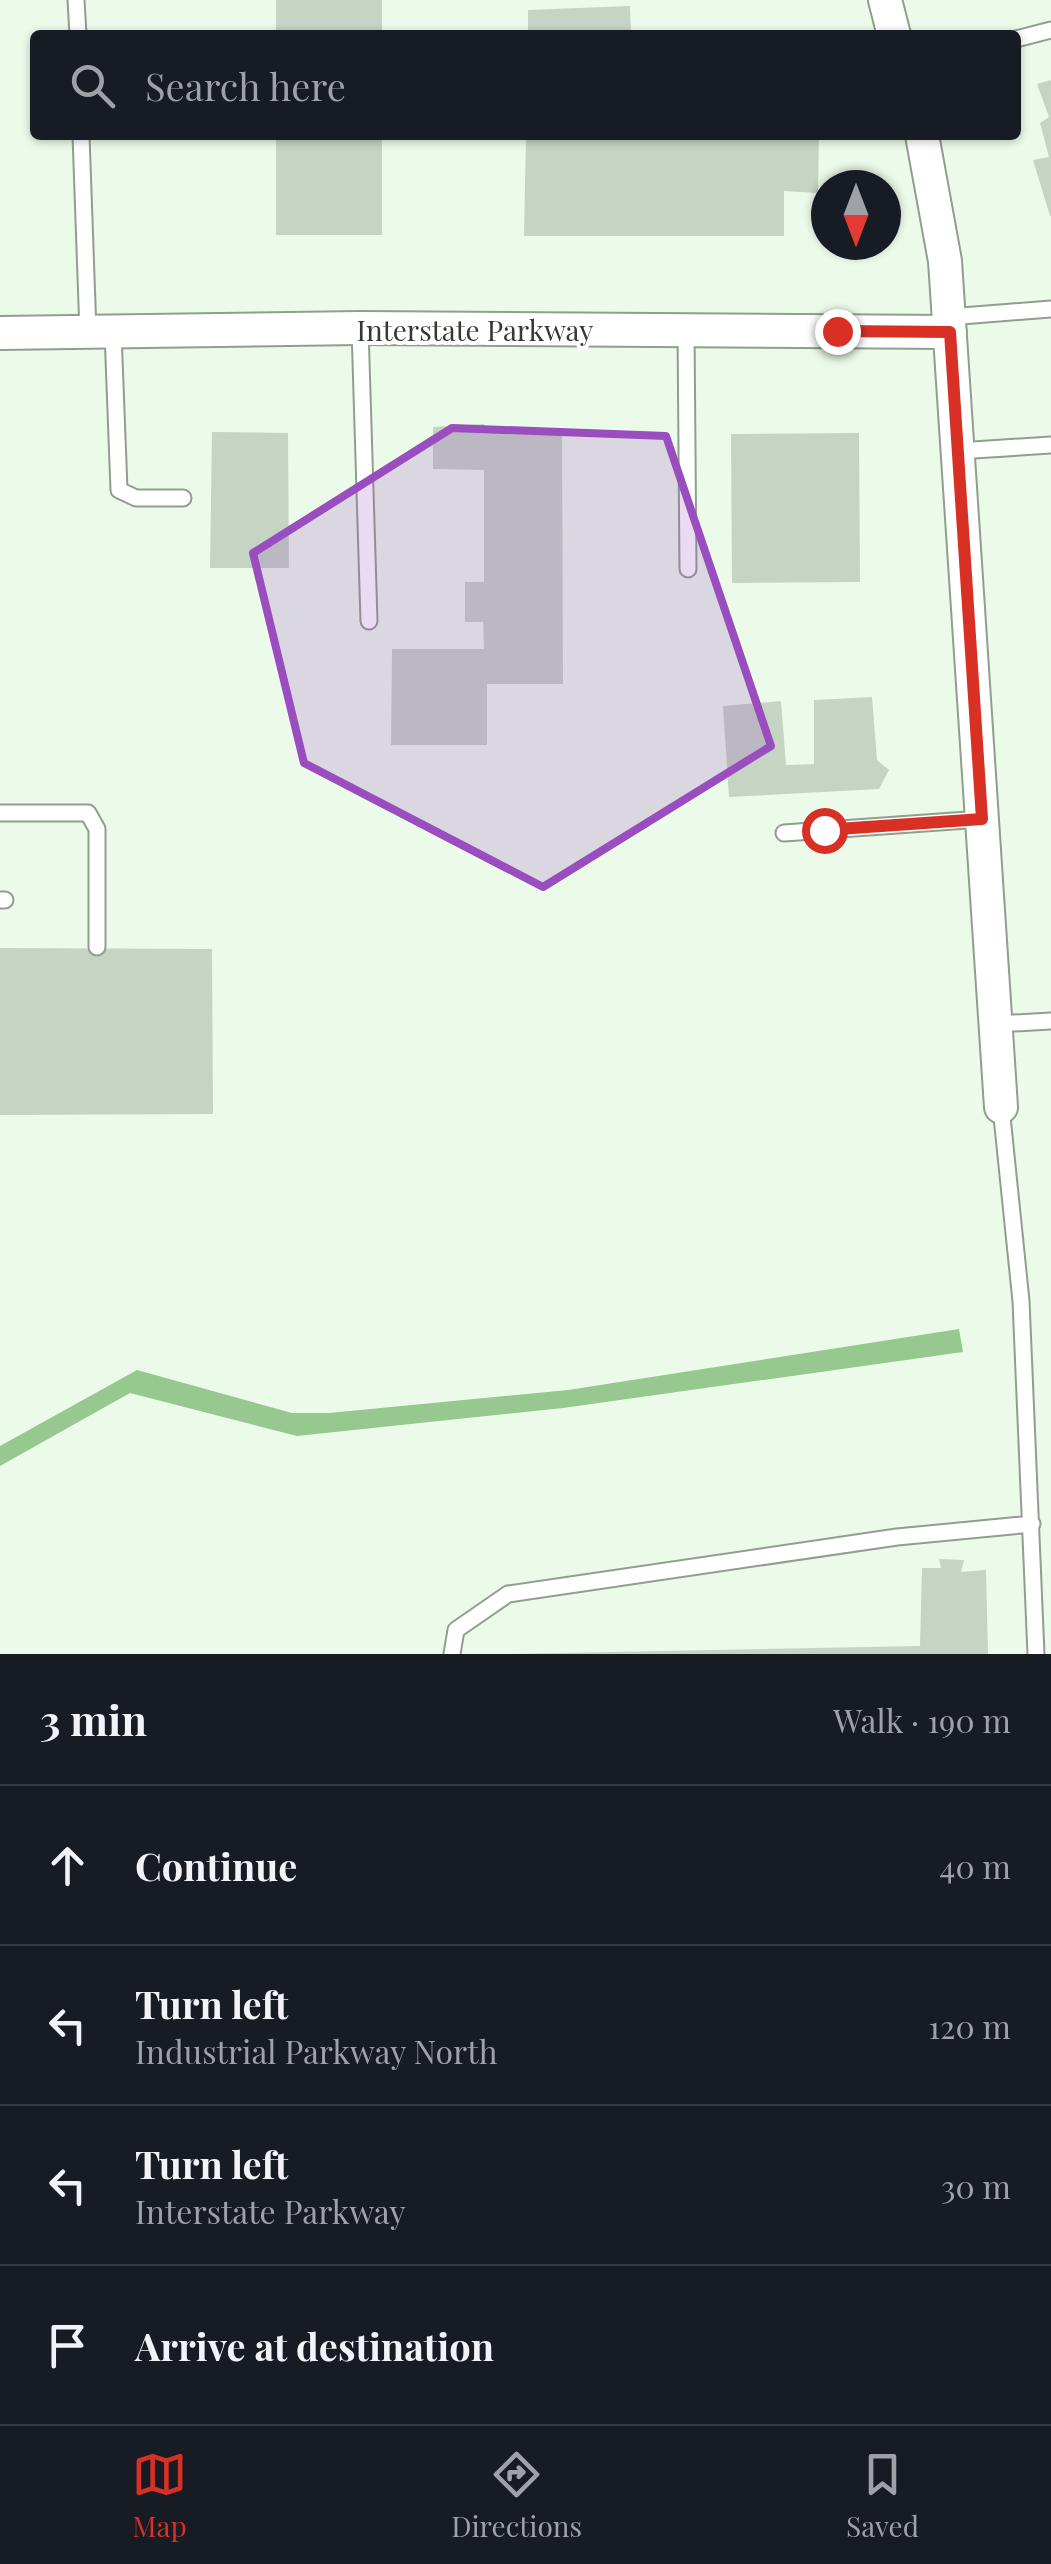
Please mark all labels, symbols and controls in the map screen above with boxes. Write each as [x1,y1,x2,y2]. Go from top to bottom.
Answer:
search box [30,30,1021,140]
icon: search [65,58,120,113]
text: Search here [145,60,346,111]
north arrow [811,170,901,260]
route end [815,309,861,355]
street label: Interstate Parkway [357,311,593,348]
route start [802,808,848,854]
text: 3 min [40,1691,147,1747]
text: Walk · 190 m [833,1698,1011,1741]
icon: ahead [40,1838,95,1893]
text: Continue [135,1840,297,1891]
text: 40 m [940,1844,1011,1887]
text: Turn left [135,1978,288,2029]
icon: left [40,1998,95,2053]
text: 120 m [928,2004,1011,2047]
text: Industrial Parkway North [135,2029,497,2072]
text: Turn left [135,2138,288,2189]
icon: left [40,2158,95,2213]
text: 30 m [941,2164,1011,2207]
text: Interstate Parkway [135,2189,406,2232]
icon: arrive [40,2318,95,2373]
text: Arrive at destination [135,2320,494,2371]
tab: Map [132,2447,187,2544]
tab: Directions [451,2447,582,2544]
tab: Saved [846,2447,919,2544]

